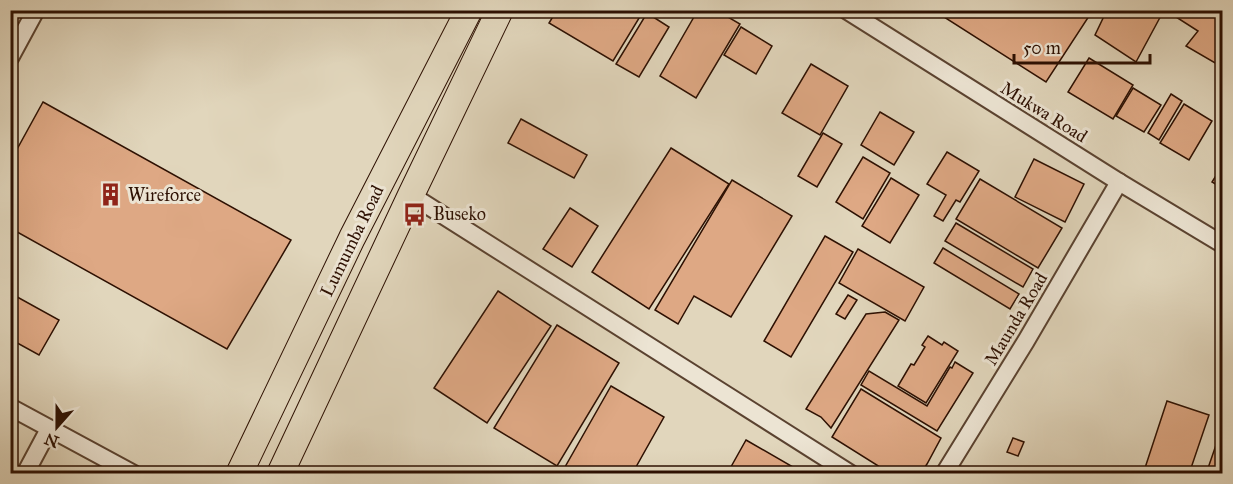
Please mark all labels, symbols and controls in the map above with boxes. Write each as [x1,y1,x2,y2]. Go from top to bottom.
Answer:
scale bar [1014,27,1150,65]
text: 50 m [1023,37,1061,59]
street label: Mukwa Road [997,77,1091,147]
building icon: Wireforce [97,182,123,208]
street label: Lumumba Road [316,182,388,300]
place label: Wireforce [128,184,201,206]
bus stop icon: Buseko [402,201,428,227]
place label: Buseko [433,203,486,225]
street label: Maunda Road [980,269,1052,369]
north arrow [27,397,87,457]
text: N [42,429,62,452]

